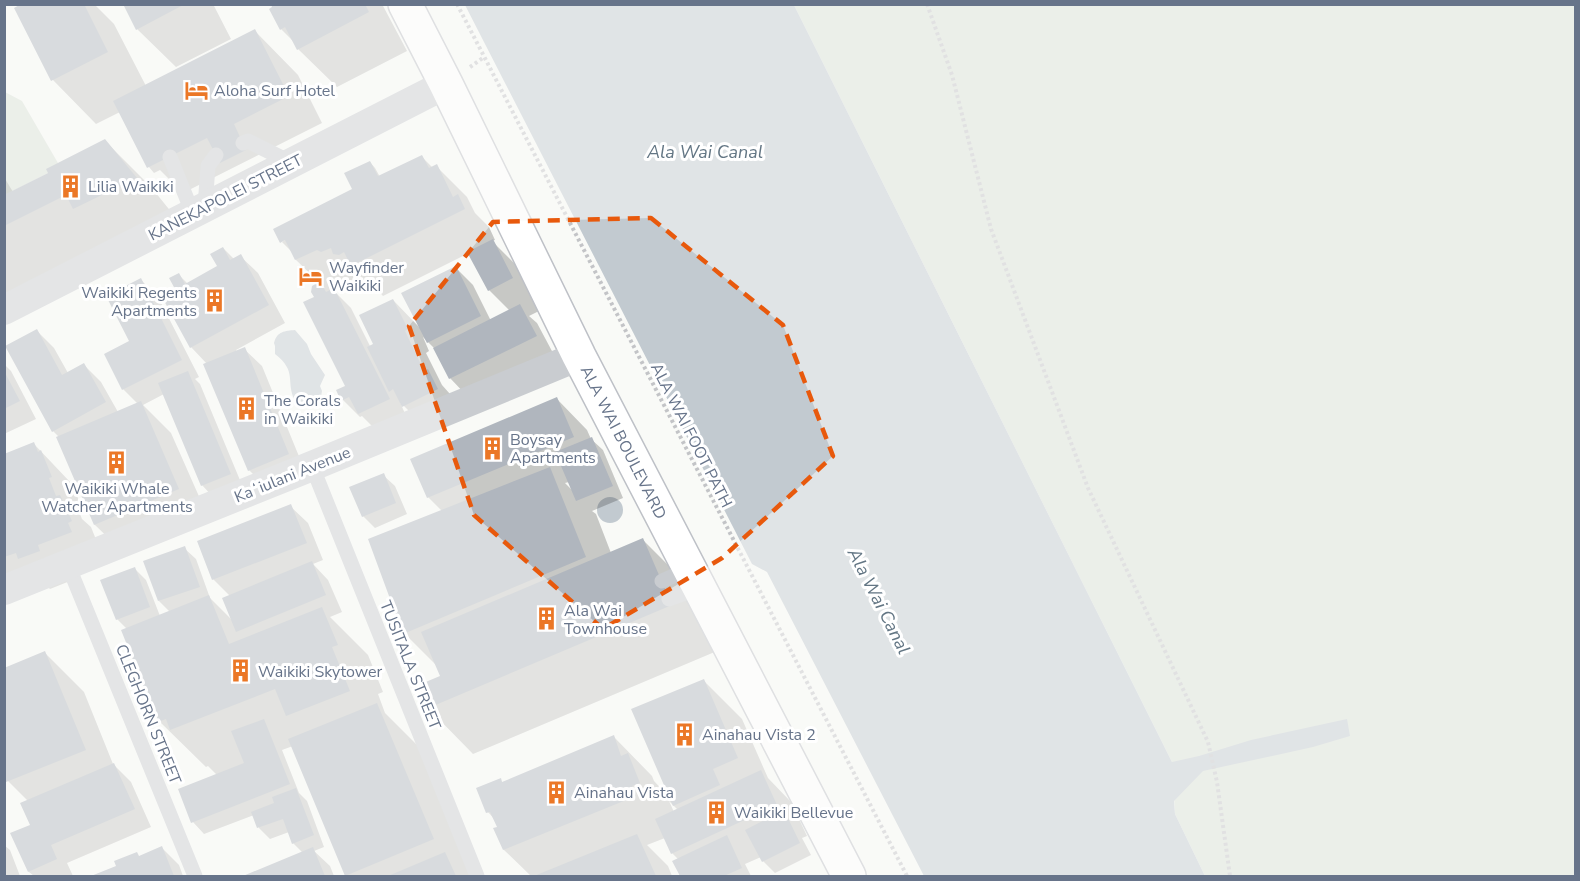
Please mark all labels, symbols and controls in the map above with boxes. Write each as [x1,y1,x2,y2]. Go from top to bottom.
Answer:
hotel icon: Aloha Surf Hotel [183,77,209,103]
place label: Aloha Surf Hotel [214,80,335,102]
water label: Ala Wai Canal [646,140,763,164]
street label: KANEKAPOLEI STREET [145,149,307,246]
building icon: Lilia Waikiki [57,173,83,199]
place label: Lilia Waikiki [88,176,174,198]
place label: Wayfinder Waikiki [329,257,404,297]
hotel icon: Wayfinder Waikiki [298,263,324,289]
place label: Waikiki Regents Apartments [81,282,197,322]
building icon: Waikiki Regents Apartments [202,288,228,314]
street label: ALA WAI FOOT PATH [645,359,737,512]
street label: ALA WAI BOULEVARD [575,362,671,523]
place label: The Corals in Waikiki [264,390,341,430]
building icon: The Corals in Waikiki [233,396,259,422]
place label: Boysay Apartments [510,429,596,469]
building icon: Boysay Apartments [479,435,505,461]
street label: Kaʻiulani Avenue [231,442,354,508]
building icon: Waikiki Whale Watcher Apartments [104,450,130,476]
place label: Waikiki Whale Watcher Apartments [41,478,193,518]
water label: Ala Wai Canal [841,543,916,658]
street label: TUSITALA STREET [374,598,446,734]
place label: Ala Wai Townhouse [564,600,647,640]
building icon: Ala Wai Townhouse [533,606,559,632]
street label: CLEGHORN STREET [110,641,186,788]
building icon: Waikiki Skytower [227,658,253,684]
place label: Waikiki Skytower [258,661,383,683]
building icon: Ainahau Vista 2 [671,721,697,747]
place label: Ainahau Vista 2 [702,724,816,746]
building icon: Ainahau Vista [543,779,569,805]
place label: Ainahau Vista [574,782,674,804]
building icon: Waikiki Bellevue [703,799,729,825]
place label: Waikiki Bellevue [734,802,853,824]

